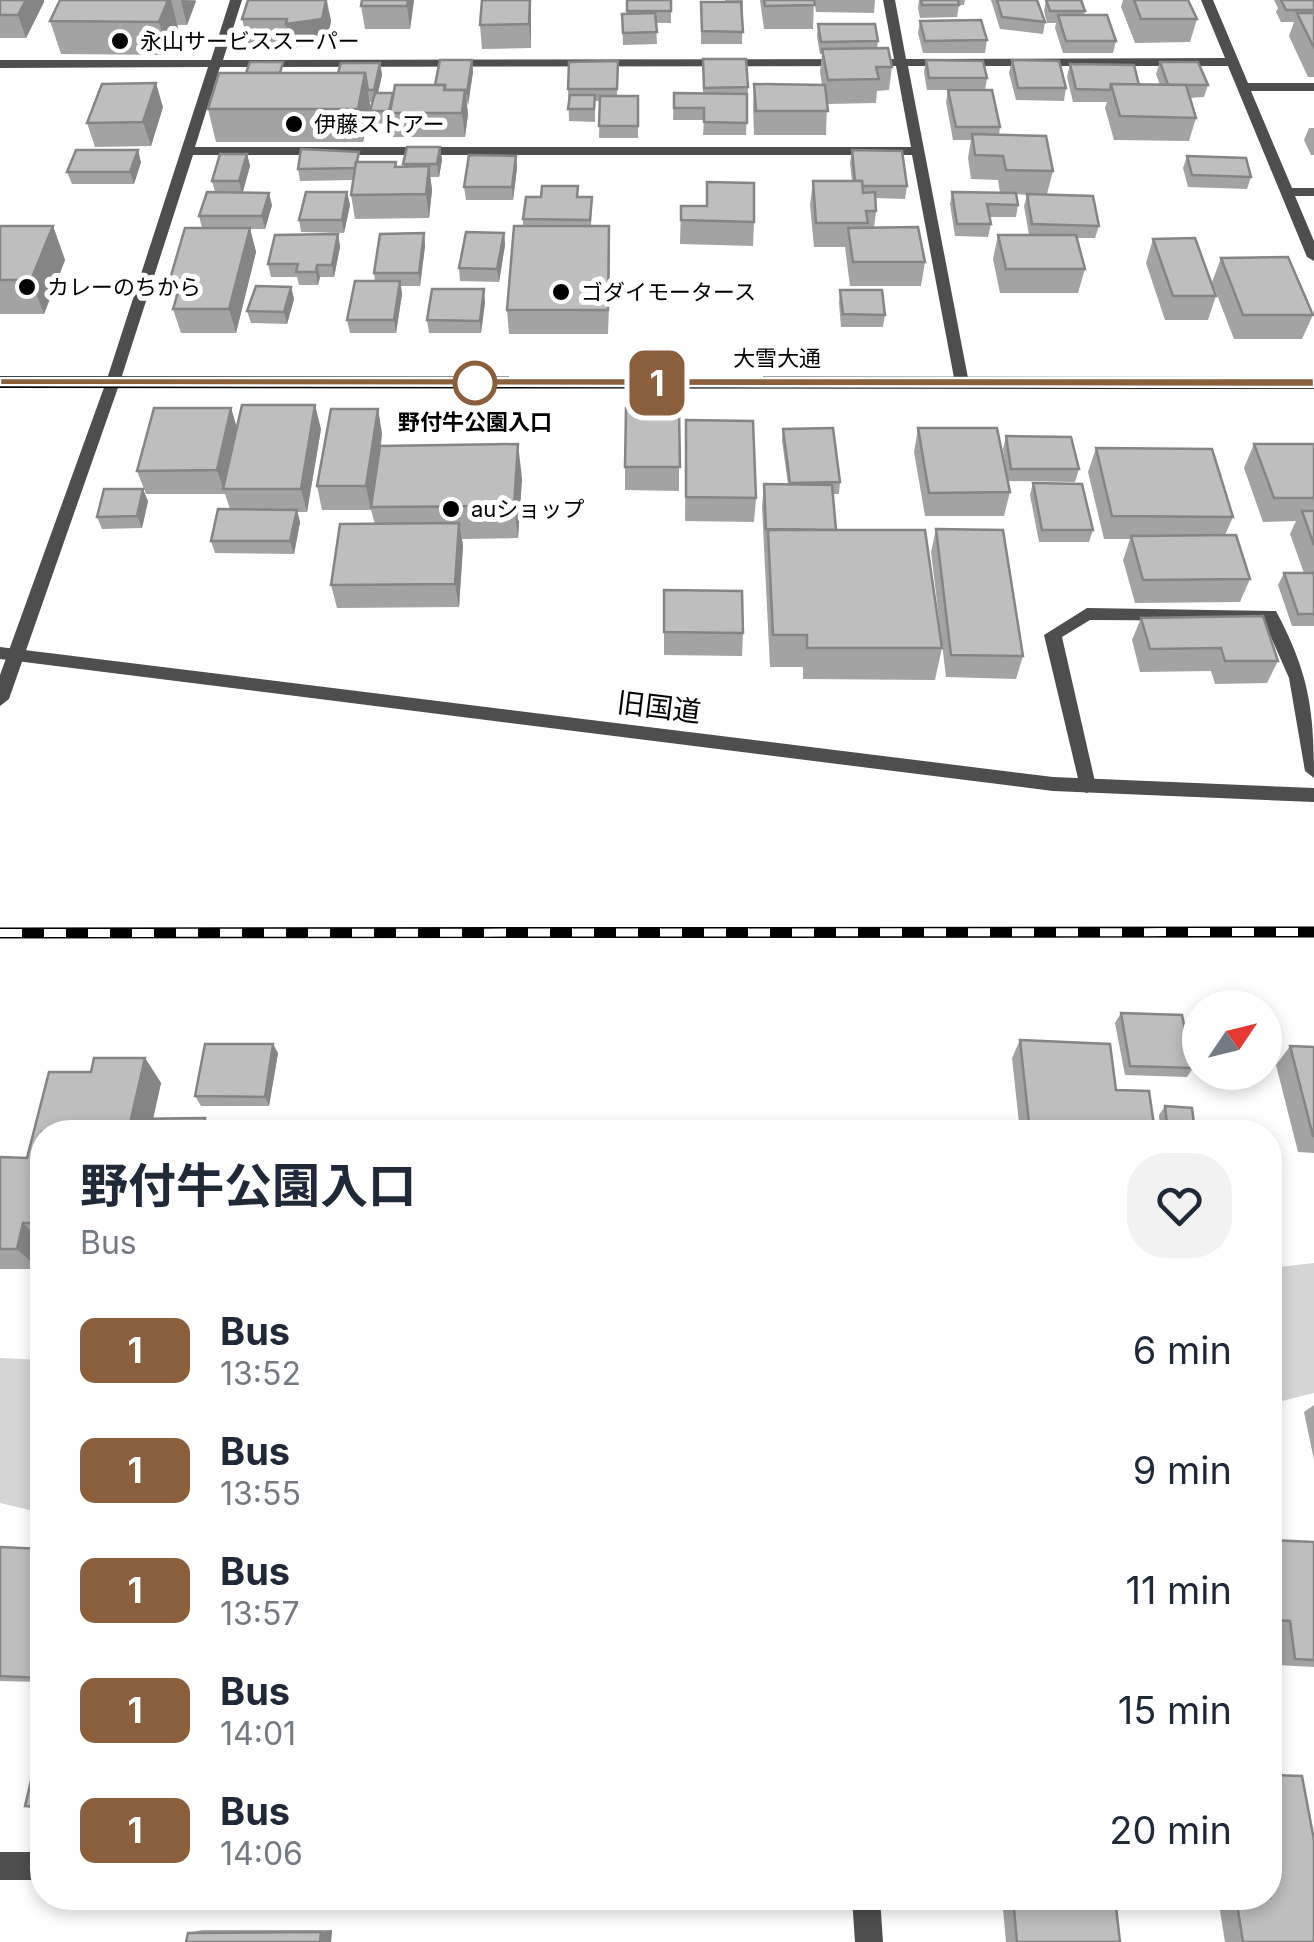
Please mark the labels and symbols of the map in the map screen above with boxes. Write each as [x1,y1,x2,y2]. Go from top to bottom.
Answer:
place label: 永山サービススーパー [140,28,360,54]
marker: 永山サービススーパー [109,30,131,52]
place label: 伊藤ストアー [314,111,445,137]
marker: 伊藤ストアー [283,113,305,135]
place label: カレーのちから [47,274,201,300]
marker: カレーのちから [16,276,38,298]
place label: ゴダイモータース [581,279,756,305]
marker: ゴダイモータース [550,281,572,303]
street label: 大雪大通 [733,345,821,371]
line badge: 1 [624,350,690,416]
marker: 野付牛公園入口 [454,362,496,404]
place label: 野付牛公園入口 [398,409,552,435]
place label: auショップ [471,496,584,522]
marker: auショップ [440,498,462,520]
street label: 旧国道 [615,685,703,729]
north arrow [1182,990,1282,1090]

